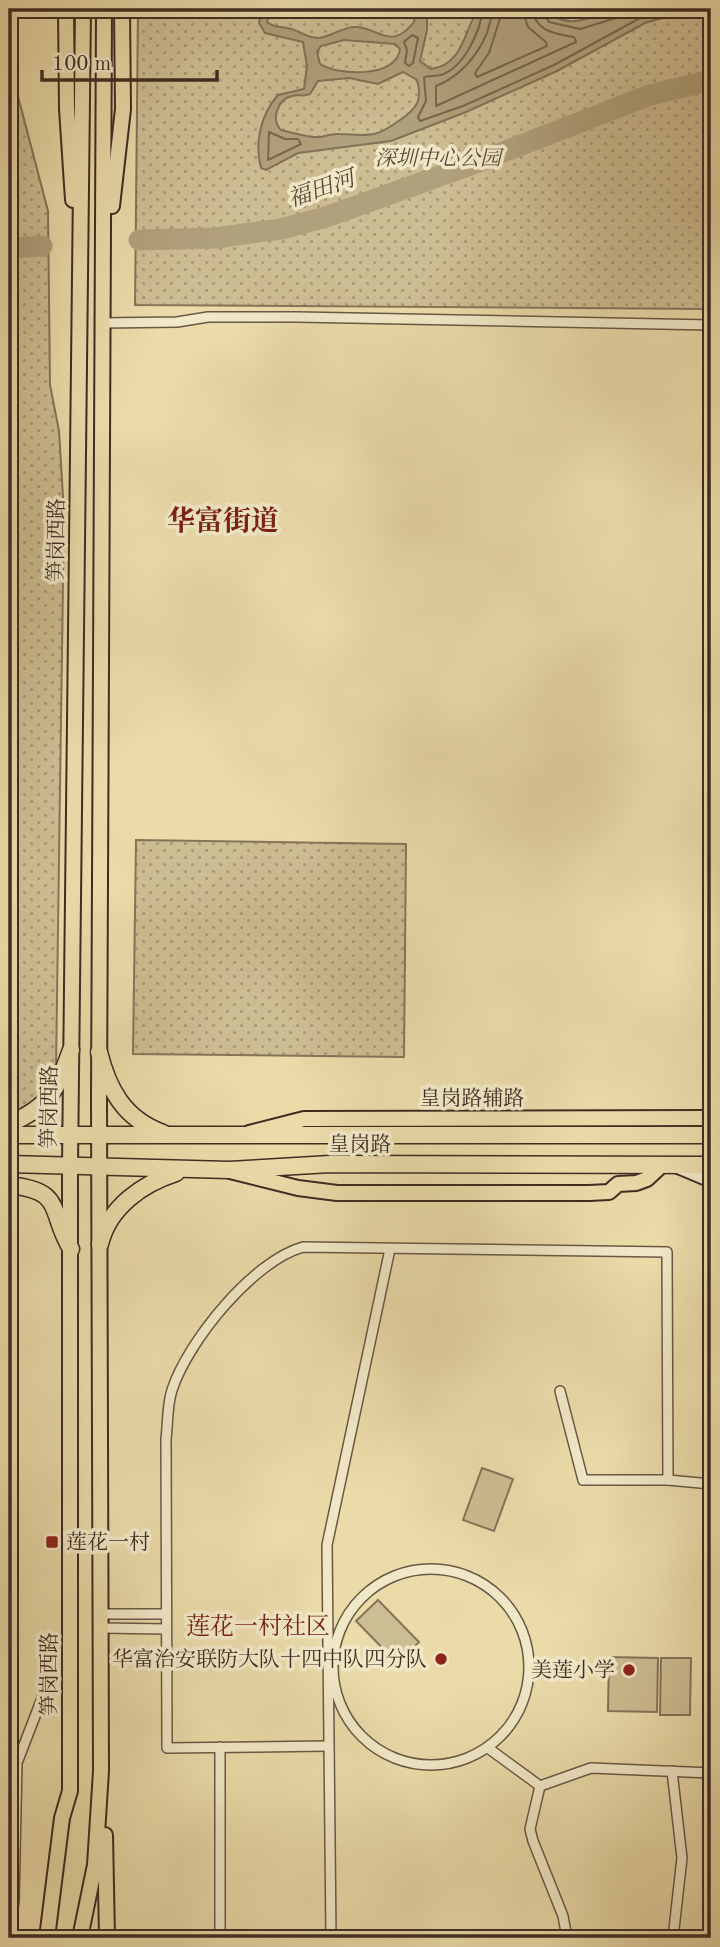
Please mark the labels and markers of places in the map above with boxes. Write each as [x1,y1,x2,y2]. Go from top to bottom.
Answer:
place label: 莲花一村 [66,1531,150,1554]
marker: 莲花一村 [44,1534,60,1550]
place label: 华富治安联防大队十四中队四分队 [112,1648,427,1671]
marker: 华富治安联防大队十四中队四分队 [433,1651,449,1667]
place label: 美莲小学 [531,1659,615,1682]
marker: 美莲小学 [621,1662,637,1678]

